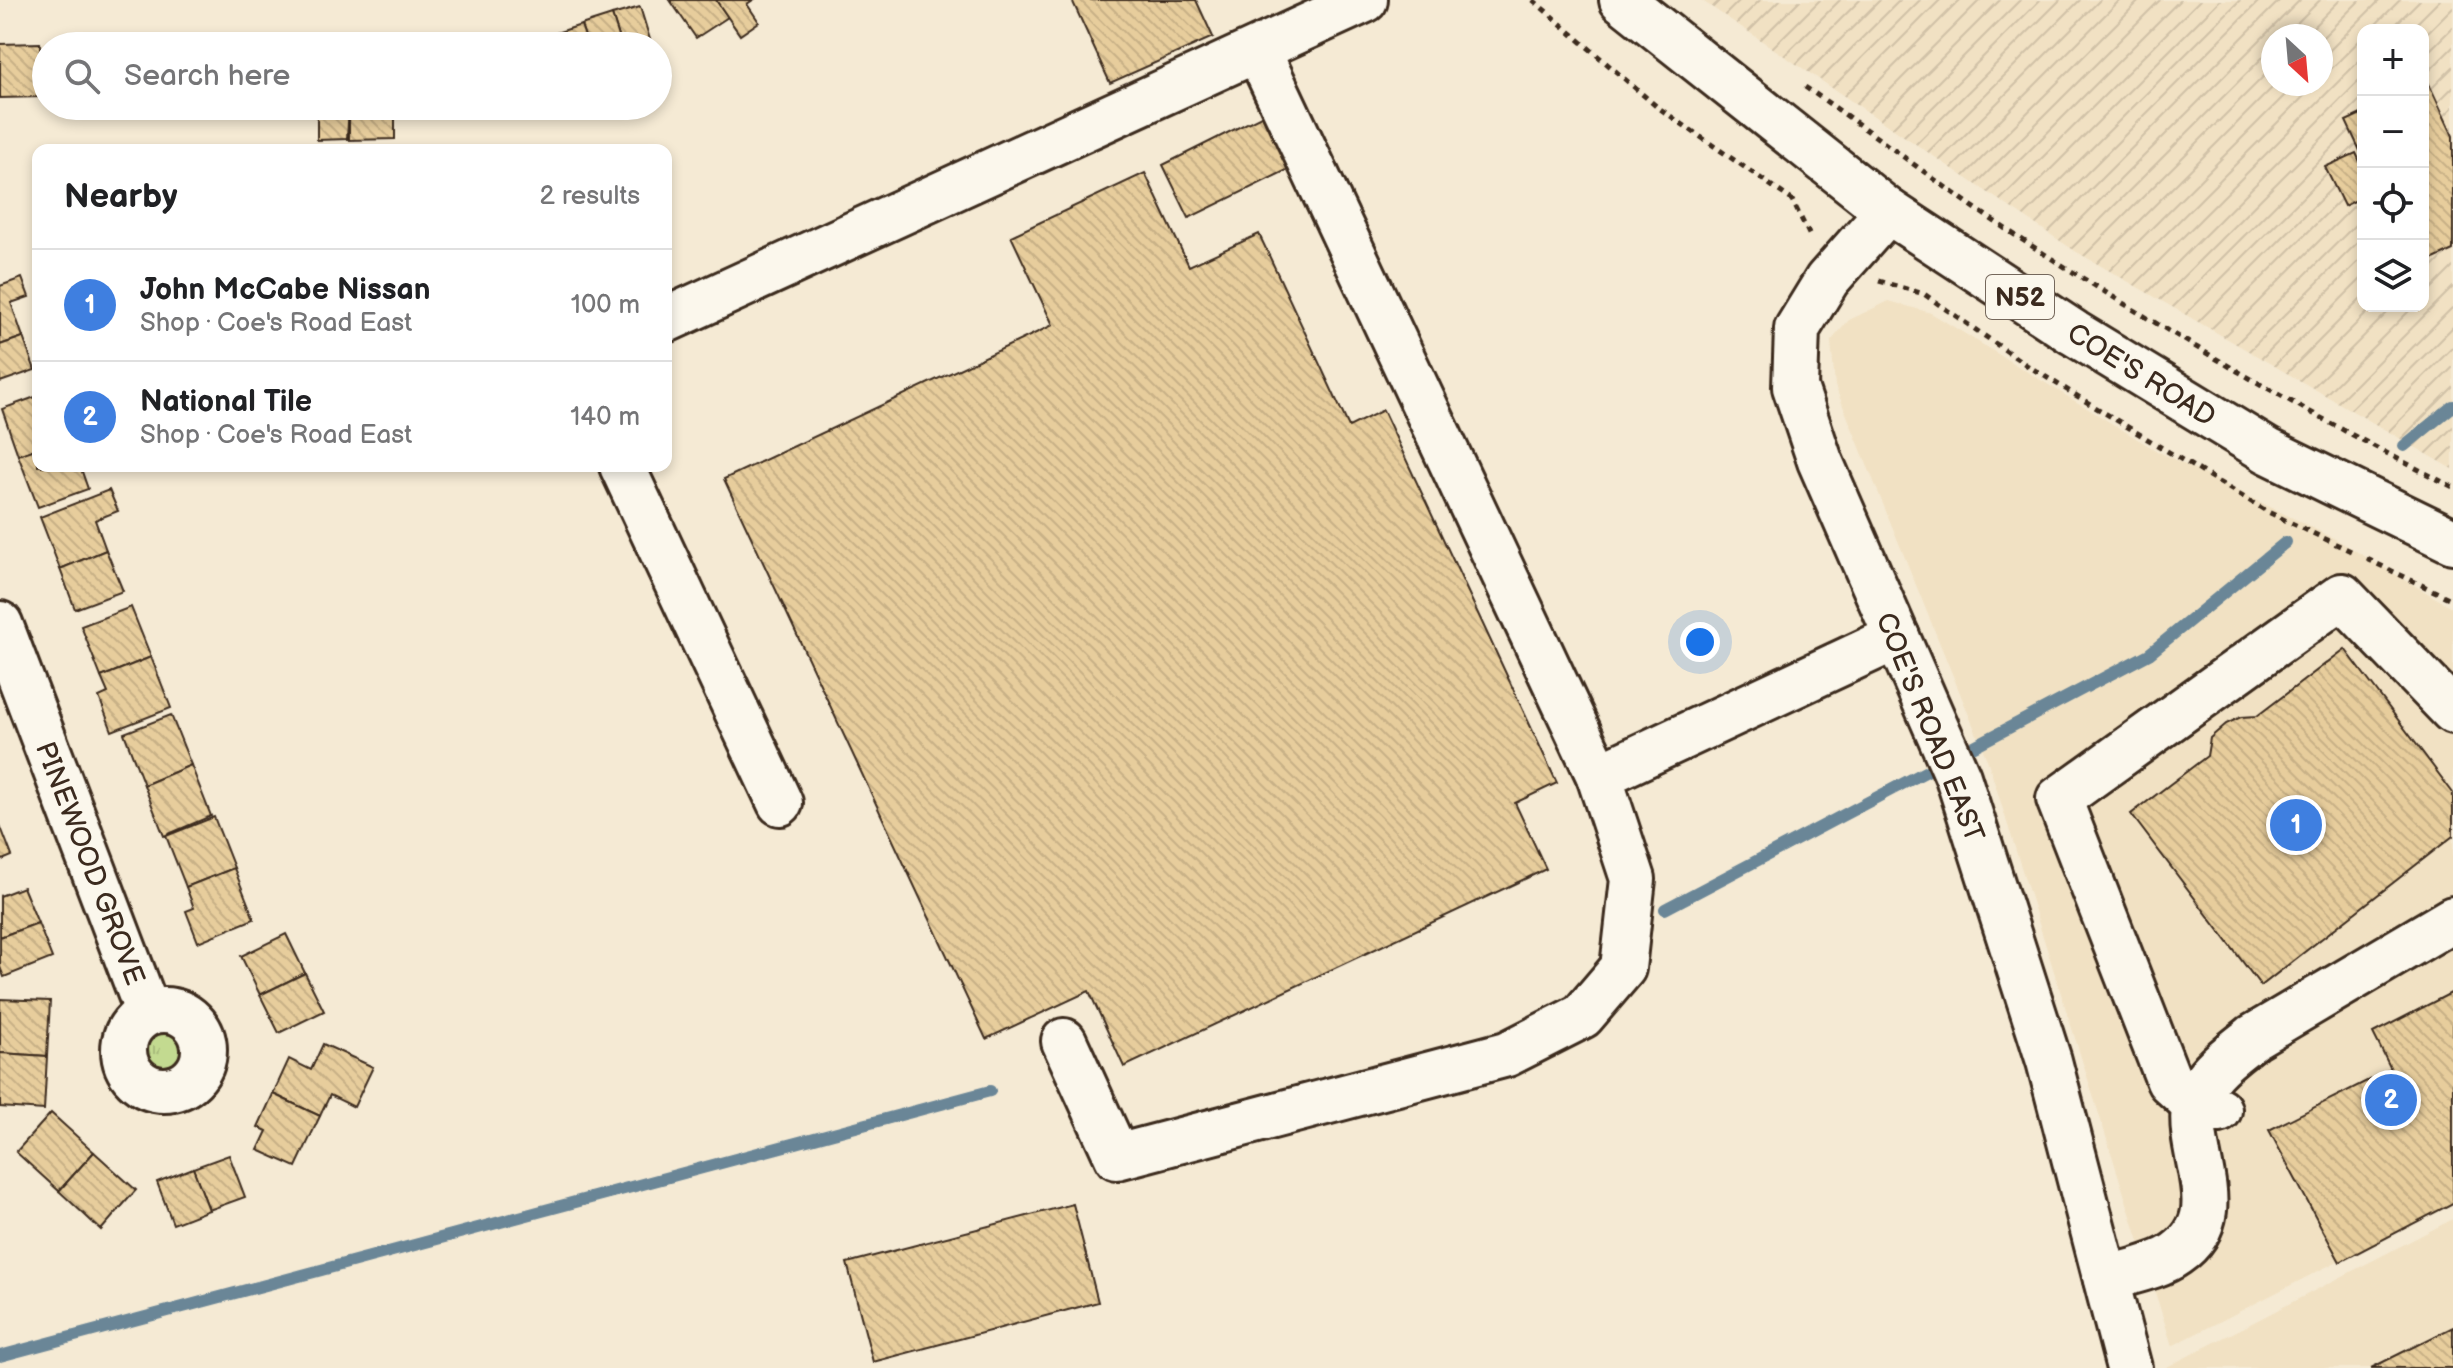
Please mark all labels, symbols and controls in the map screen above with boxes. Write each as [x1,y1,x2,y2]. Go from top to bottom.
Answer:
north arrow [2261,24,2333,96]
map controls [2357,24,2429,312]
button: + [2357,24,2429,96]
search box [32,32,672,120]
icon: search [60,54,104,98]
text: Search here [124,58,290,94]
button: − [2357,96,2429,168]
button: locate [2357,168,2429,240]
text: Nearby [64,176,178,217]
text: 2 results [540,181,640,212]
button: layers [2357,240,2429,312]
text: John McCabe Nissan [140,272,430,308]
road number: N52 [1986,275,2054,319]
text: 1 [85,290,95,321]
text: 100 m [571,290,640,321]
text: Shop · Coe's Road East [140,308,412,339]
street label: COE'S ROAD [2061,317,2221,434]
text: National Tile [140,384,312,420]
text: 2 [82,402,98,433]
text: 140 m [570,402,640,433]
text: Shop · Coe's Road East [140,420,412,451]
street label: COE'S ROAD EAST [1868,608,1991,847]
your location [1680,622,1720,662]
street label: PINEWOOD GROVE [28,737,151,990]
pin: 1 [2270,795,2322,855]
pin: 2 [2365,1070,2417,1130]

